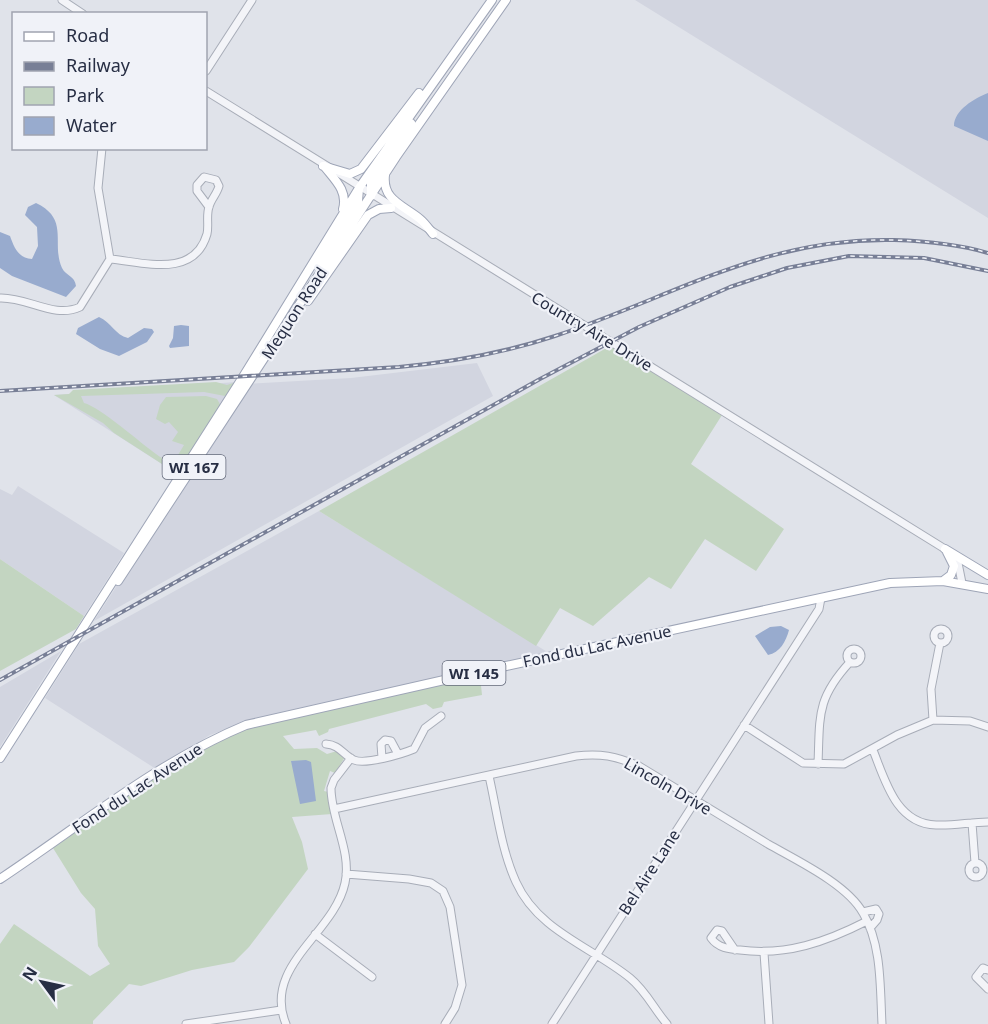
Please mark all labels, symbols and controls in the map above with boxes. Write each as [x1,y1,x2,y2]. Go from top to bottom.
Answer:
legend [12,12,207,150]
text: Road [66,23,109,47]
text: Railway [66,53,131,77]
text: Park [66,83,104,107]
text: Water [66,113,117,137]
street label: Mequon Road [256,263,332,363]
street label: Country Aire Drive [527,286,657,376]
road number: WI 167 [162,455,226,479]
street label: Fond du Lac Avenue [521,620,673,672]
road number: WI 145 [442,661,506,685]
street label: Fond du Lac Avenue [68,738,206,838]
street label: Lincoln Drive [620,752,716,820]
street label: Bel Aire Lane [613,825,685,919]
north arrow [12,952,72,1012]
text: N [17,962,42,985]

